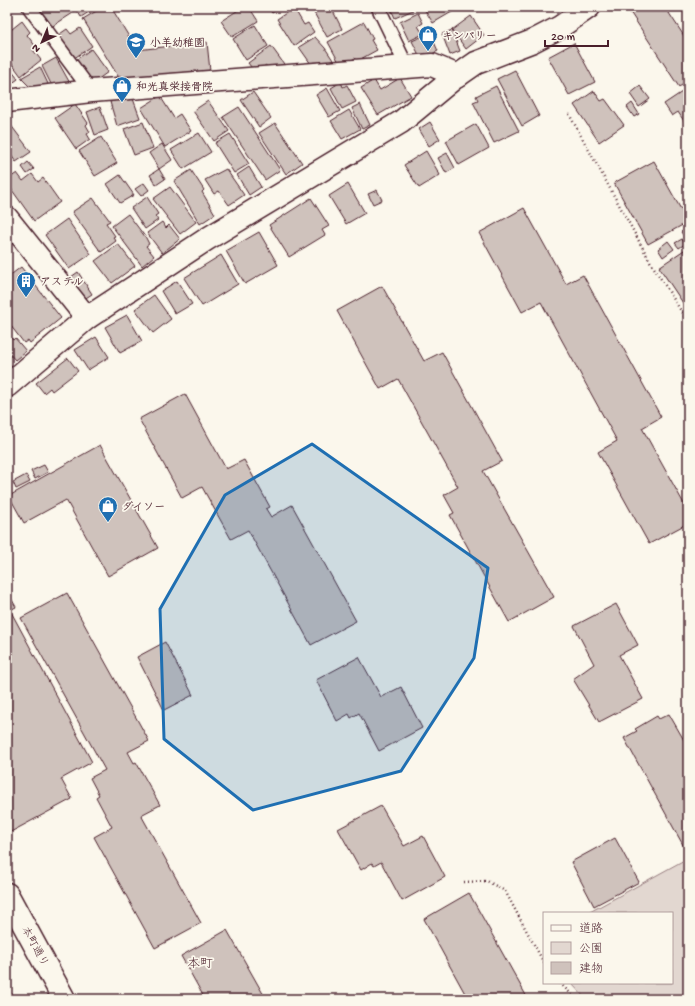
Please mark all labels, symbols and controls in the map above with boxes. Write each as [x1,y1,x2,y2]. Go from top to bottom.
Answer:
north arrow [22,22,62,62]
scale bar [545,22,608,48]
shop icon: キンパリー [417,24,439,52]
place label: キンパリー [442,30,497,43]
school or university icon: 小羊幼稚園 [125,31,147,59]
text: 20 m [551,31,576,45]
place label: 小羊幼稚園 [150,37,205,50]
text: N [30,41,43,55]
shop icon: 和光真栄接骨院 [111,75,133,103]
place label: 和光真栄接骨院 [136,81,213,94]
building icon: アステル [15,270,37,298]
place label: アステル [40,277,84,289]
shop icon: ダイソー [97,495,119,523]
place label: ダイソー [122,501,165,514]
legend [543,912,673,984]
text: 道路 [579,922,603,937]
street label: 本町通り [18,924,51,969]
text: 公園 [579,942,603,957]
district label: 本町 [187,957,213,972]
text: 建物 [579,962,603,977]

